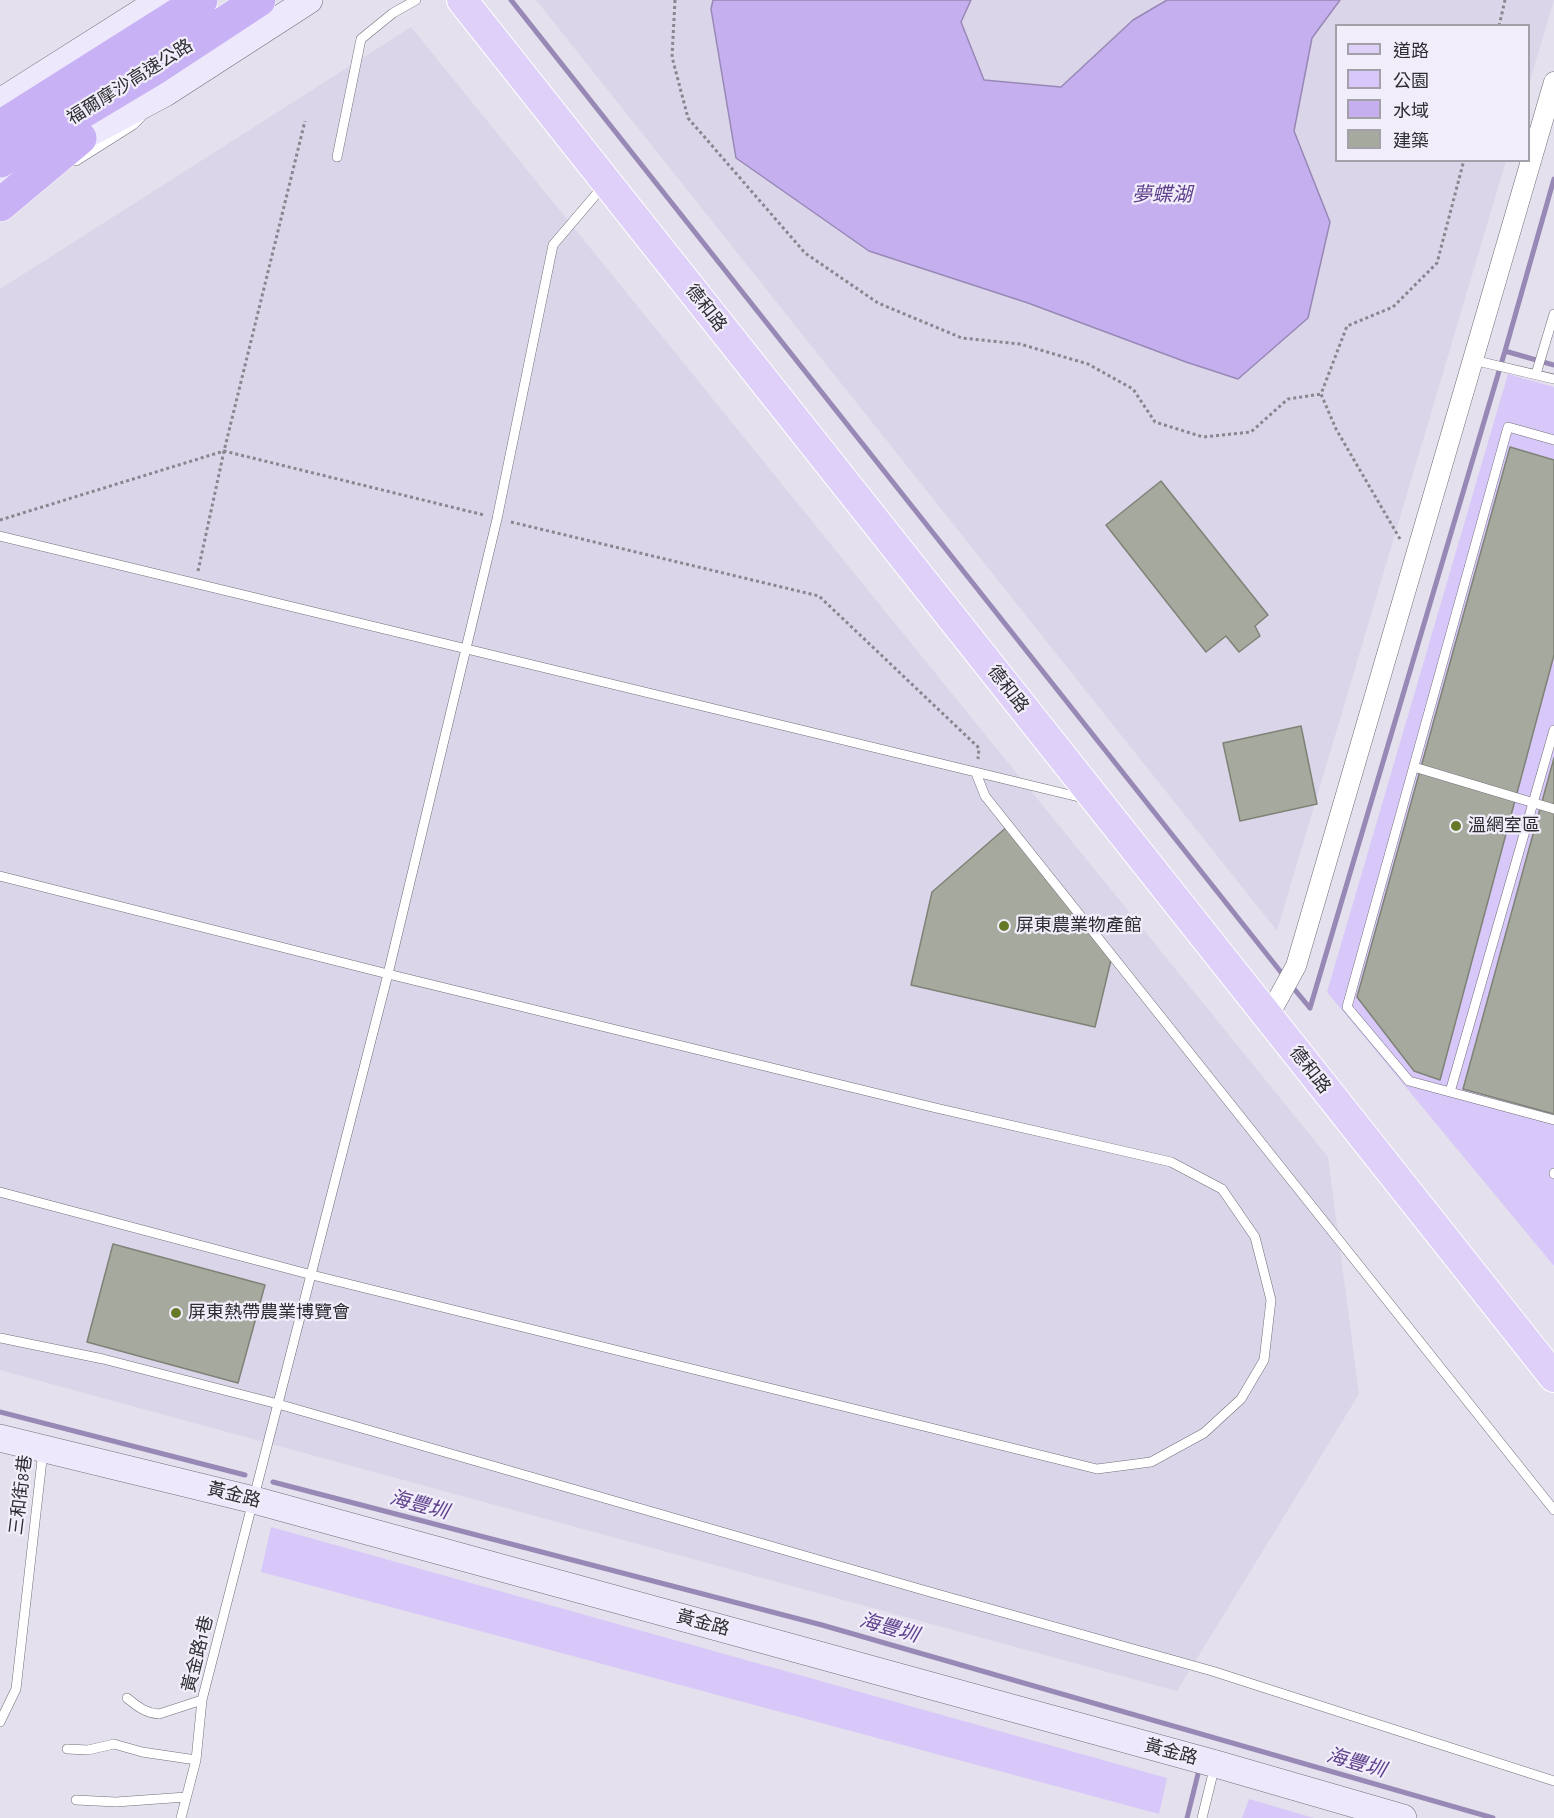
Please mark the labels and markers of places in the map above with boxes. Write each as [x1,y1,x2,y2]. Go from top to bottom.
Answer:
place label: 溫網室區 [1468,815,1540,837]
marker: 溫網室區 [1449,819,1463,833]
place label: 屏東農業物產館 [1016,915,1142,937]
marker: 屏東農業物產館 [997,919,1011,933]
place label: 屏東熱帶農業博覽會 [188,1302,350,1324]
marker: 屏東熱帶農業博覽會 [169,1306,183,1320]

